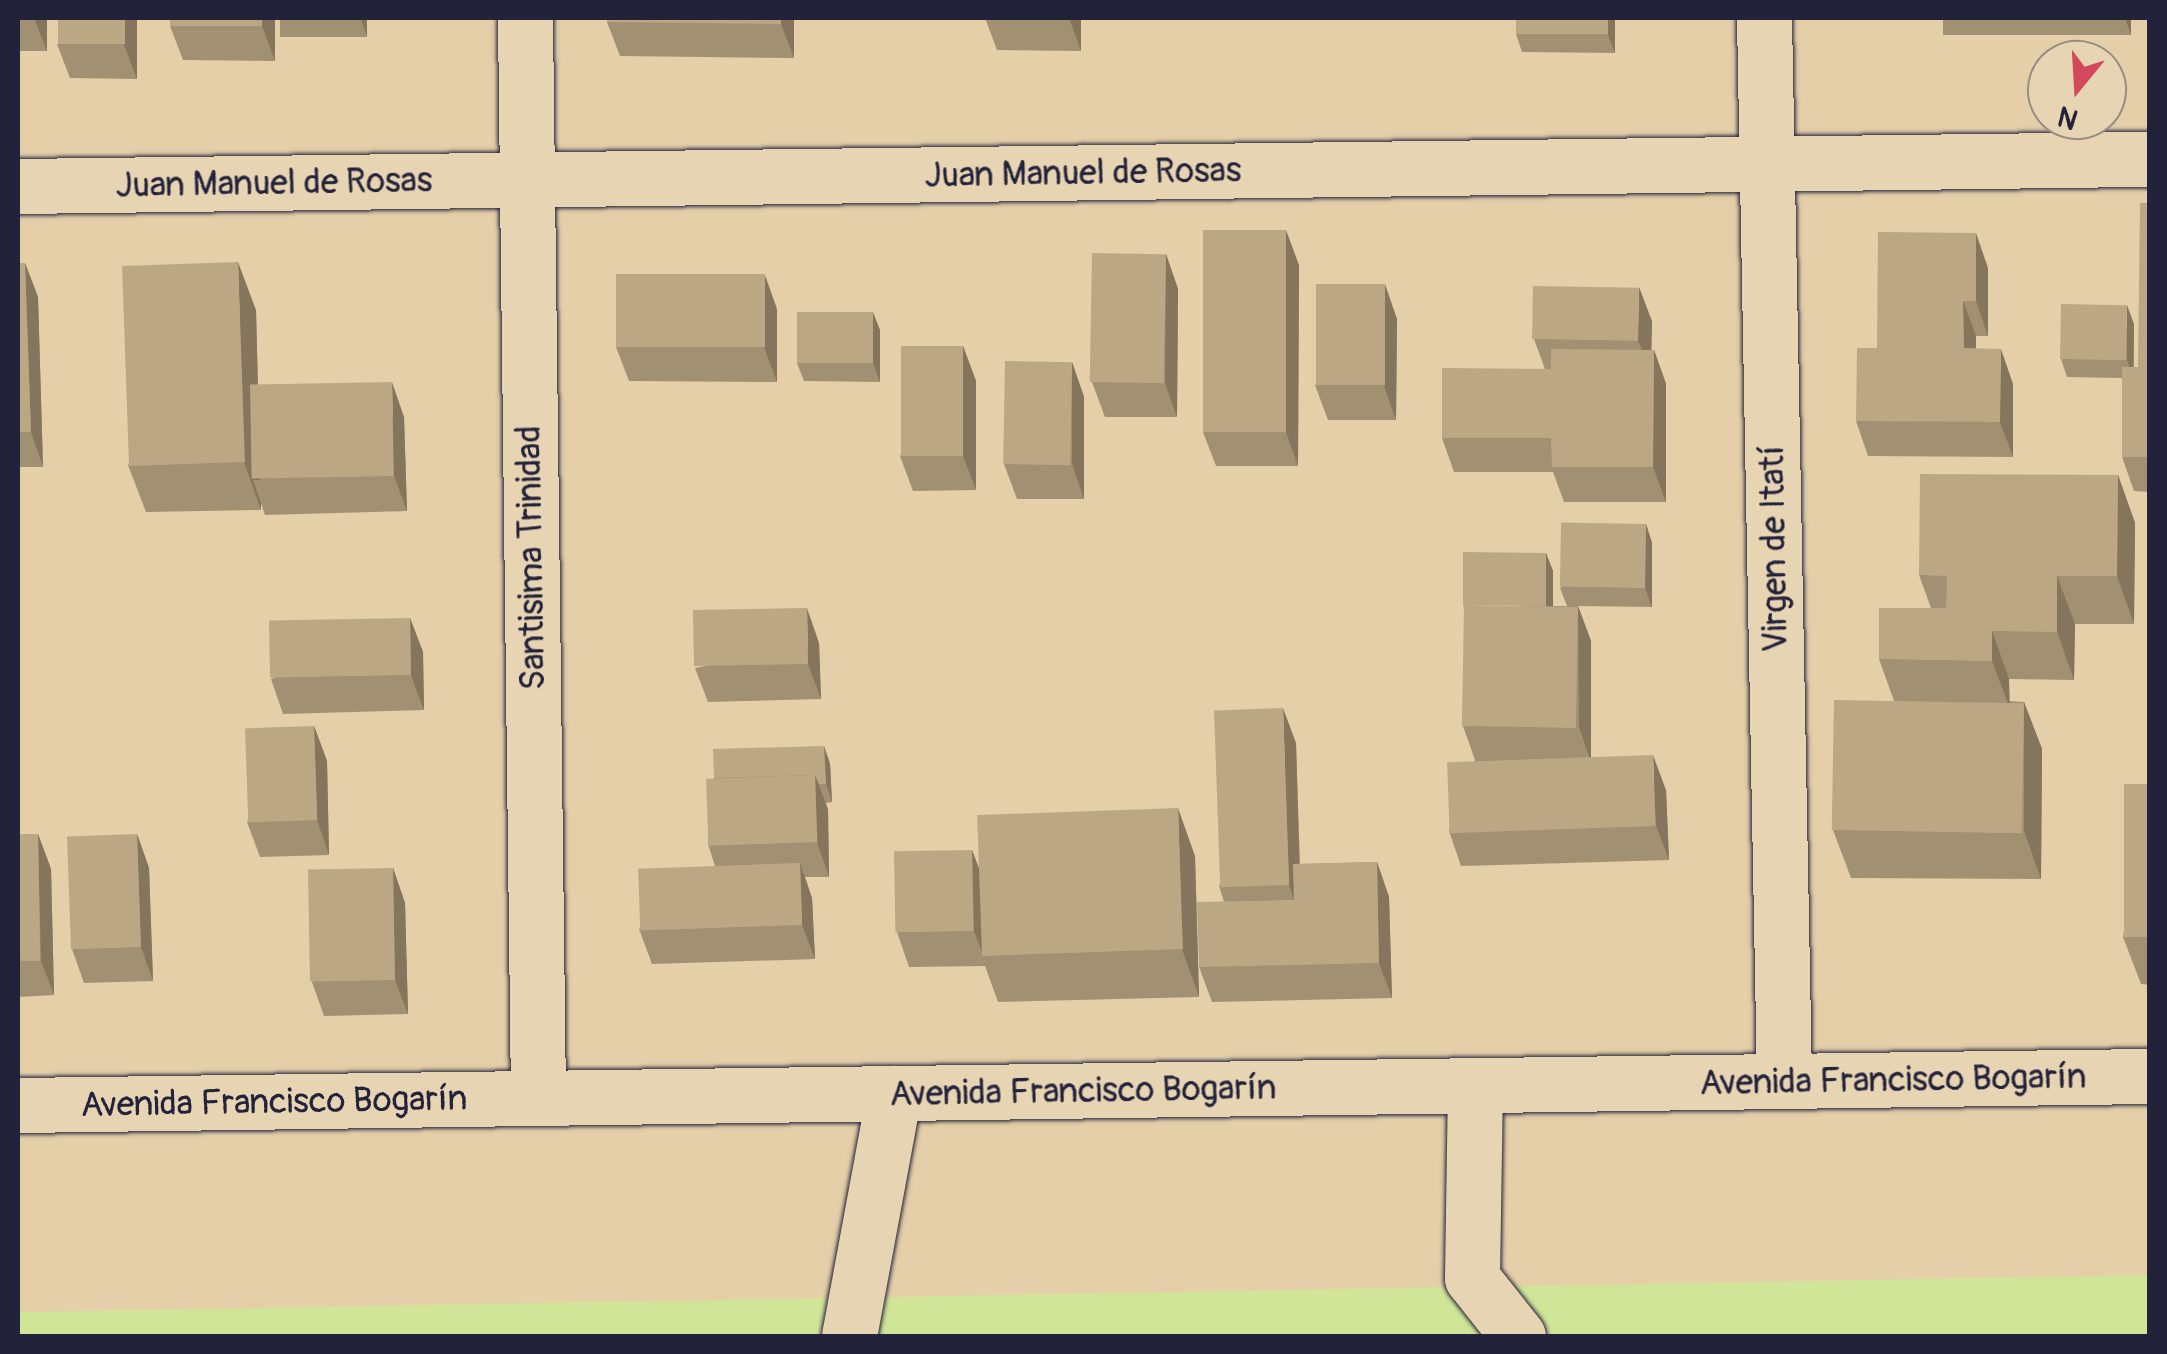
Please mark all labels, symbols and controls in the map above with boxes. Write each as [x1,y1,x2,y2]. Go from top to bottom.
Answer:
north arrow [2027,40,2127,140]
text: N [2054,98,2083,137]
street label: Juan Manuel de Rosas [924,149,1242,197]
street label: Juan Manuel de Rosas [115,159,433,207]
street label: Santisima Trinidad [508,425,554,691]
street label: Virgen de Itatí [1751,445,1797,653]
street label: Avenida Francisco Bogarín [1699,1056,2087,1104]
street label: Avenida Francisco Bogarín [889,1067,1277,1115]
street label: Avenida Francisco Bogarín [80,1078,468,1126]

